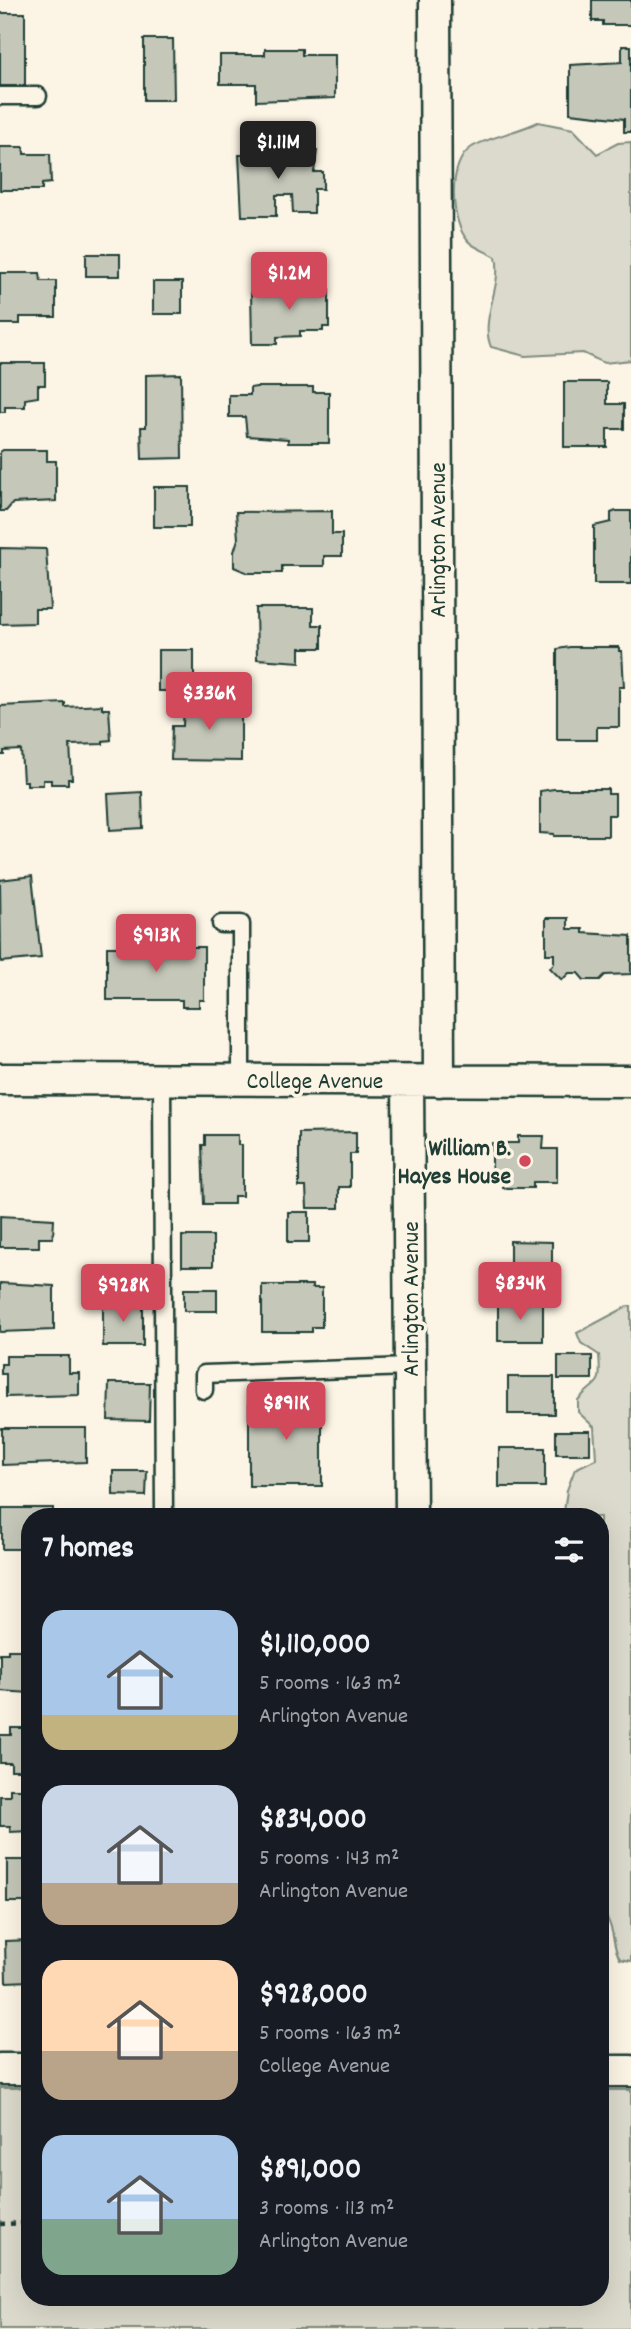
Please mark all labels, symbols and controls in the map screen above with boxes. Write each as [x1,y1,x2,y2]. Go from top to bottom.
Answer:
pin: $1.11M [221,122,335,181]
text: $1.11M [256,127,300,160]
pin: $1.2M [240,252,338,312]
text: $1.2M [267,258,311,291]
street label: Arlington Avenue [423,462,457,618]
pin: $336K [160,672,258,732]
text: $336K [182,678,236,711]
pin: $913K [107,914,205,974]
text: $913K [132,920,180,953]
street label: College Avenue [247,1066,383,1100]
place label: William B. Hayes House [398,1133,511,1195]
marker: William B. Hayes House [517,1153,533,1169]
street label: Arlington Avenue [396,1221,430,1377]
pin: $834K [471,1262,569,1322]
pin: $928K [74,1264,172,1324]
text: $834K [494,1268,546,1301]
text: $928K [97,1270,149,1303]
pin: $891K [237,1382,335,1442]
text: $891K [262,1388,310,1421]
text: 7 homes [42,1529,134,1572]
icon: filters [550,1531,588,1569]
text: $1,110,000 [259,1625,371,1668]
icon: home [98,1638,182,1722]
text: 5 rooms · 163 m² [259,1668,401,1701]
text: Arlington Avenue [259,1701,408,1734]
text: $834,000 [259,1800,367,1843]
icon: home [98,1813,182,1897]
text: 5 rooms · 143 m² [259,1843,399,1876]
text: Arlington Avenue [259,1876,408,1909]
text: $928,000 [259,1975,368,2018]
icon: home [98,1988,182,2072]
text: 5 rooms · 163 m² [259,2018,401,2051]
text: College Avenue [259,2051,390,2084]
text: $891,000 [259,2150,361,2193]
icon: home [98,2163,182,2247]
text: 3 rooms · 113 m² [259,2193,395,2226]
text: Arlington Avenue [259,2226,408,2259]

